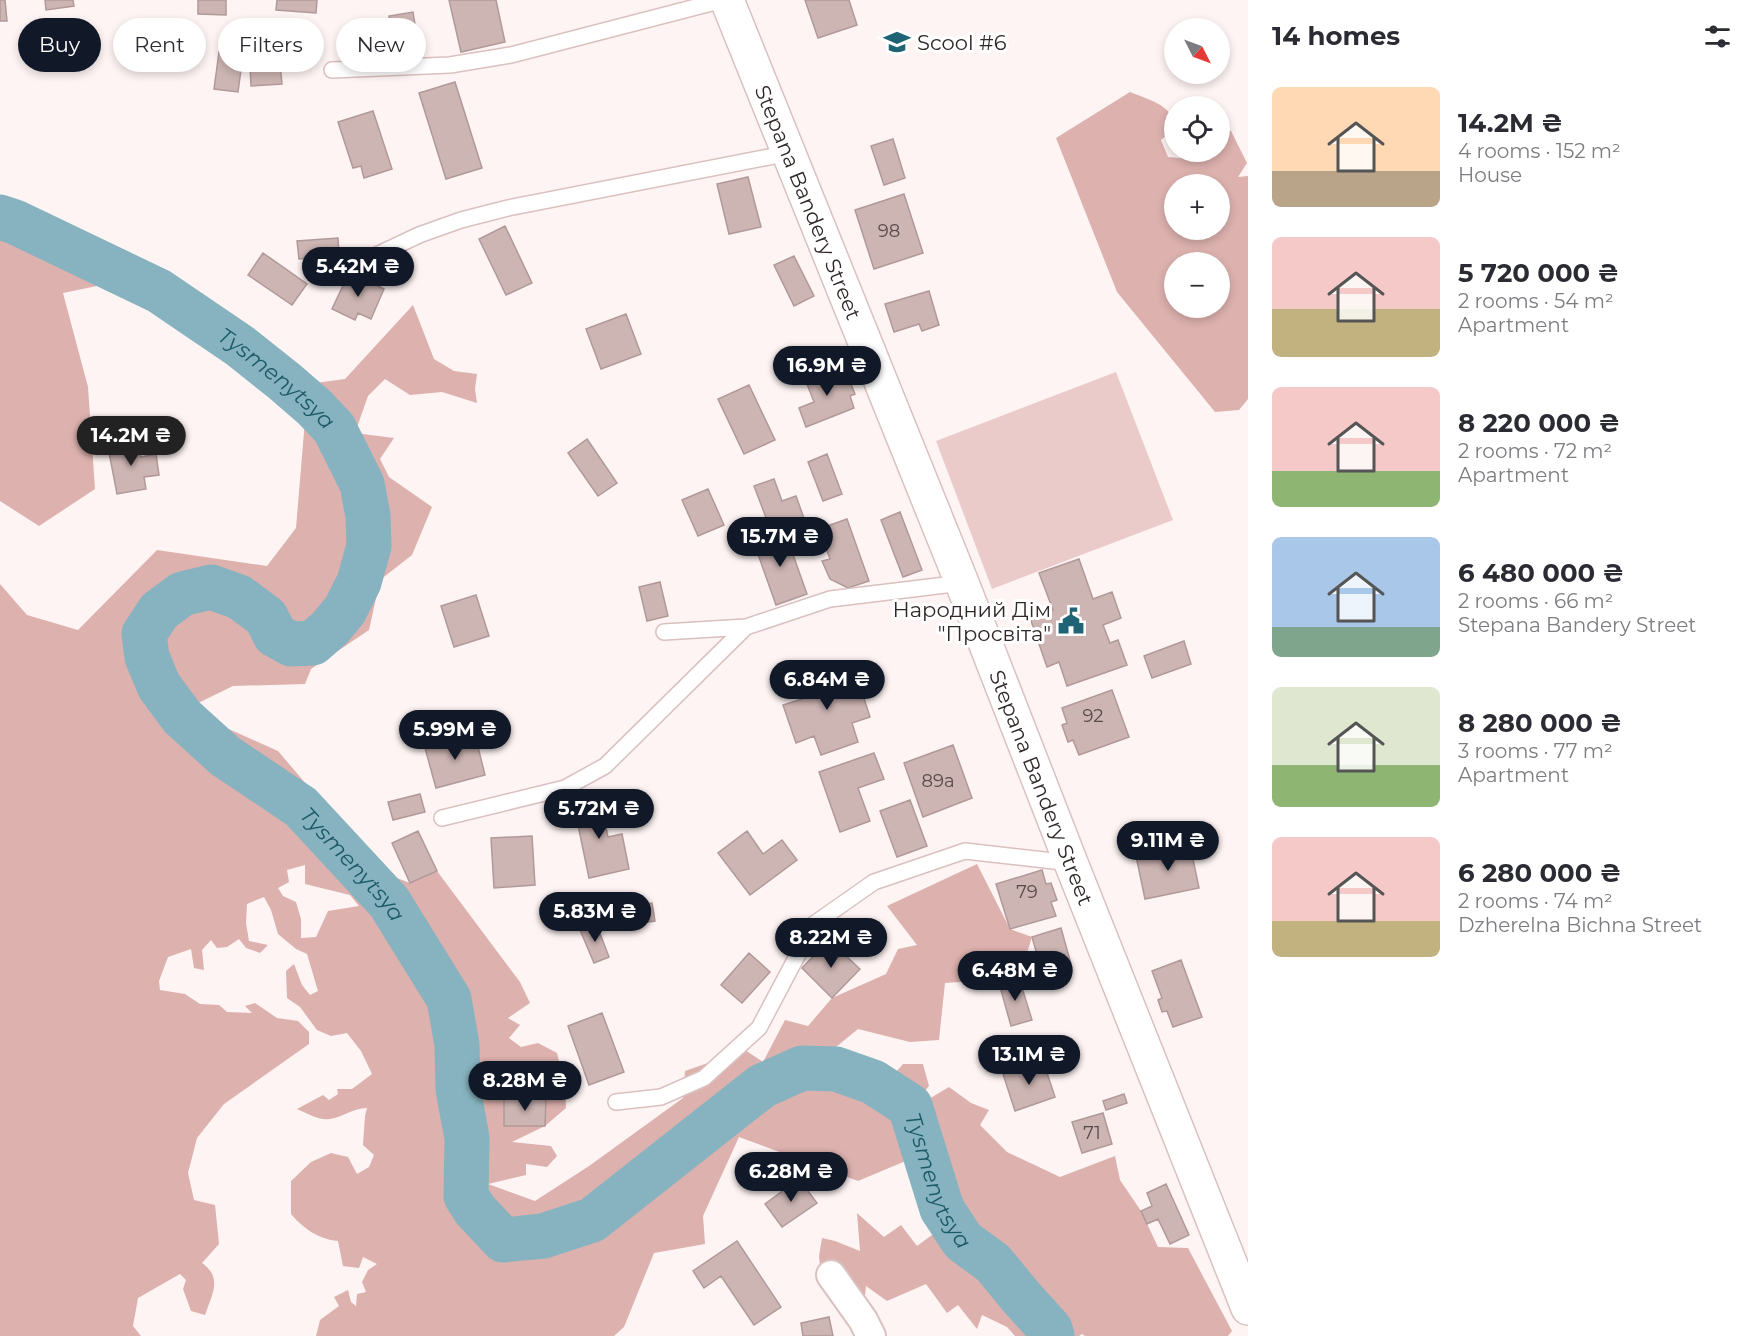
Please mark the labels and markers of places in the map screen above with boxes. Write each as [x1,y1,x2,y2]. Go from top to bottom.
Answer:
school or university icon: Scool #6 [882,27,912,57]
place label: Scool #6 [917,30,1007,55]
pin: 5.42M ₴ [303,247,413,298]
pin: 16.9M ₴ [772,346,882,397]
pin: 14.2M ₴ [76,416,186,467]
pin: 15.7M ₴ [725,517,835,568]
place label: Народний Дім "Просвіта" [893,597,1051,646]
public building icon: Народний Дім "Просвіта" [1056,606,1086,636]
pin: 6.84M ₴ [772,660,882,711]
pin: 5.99M ₴ [400,710,510,761]
pin: 5.72M ₴ [544,789,654,840]
pin: 9.11M ₴ [1113,821,1223,872]
pin: 5.83M ₴ [540,892,650,943]
pin: 8.22M ₴ [776,918,886,969]
pin: 6.48M ₴ [960,951,1070,1002]
pin: 13.1M ₴ [974,1035,1084,1086]
pin: 8.28M ₴ [470,1061,580,1112]
pin: 6.28M ₴ [736,1152,846,1203]

